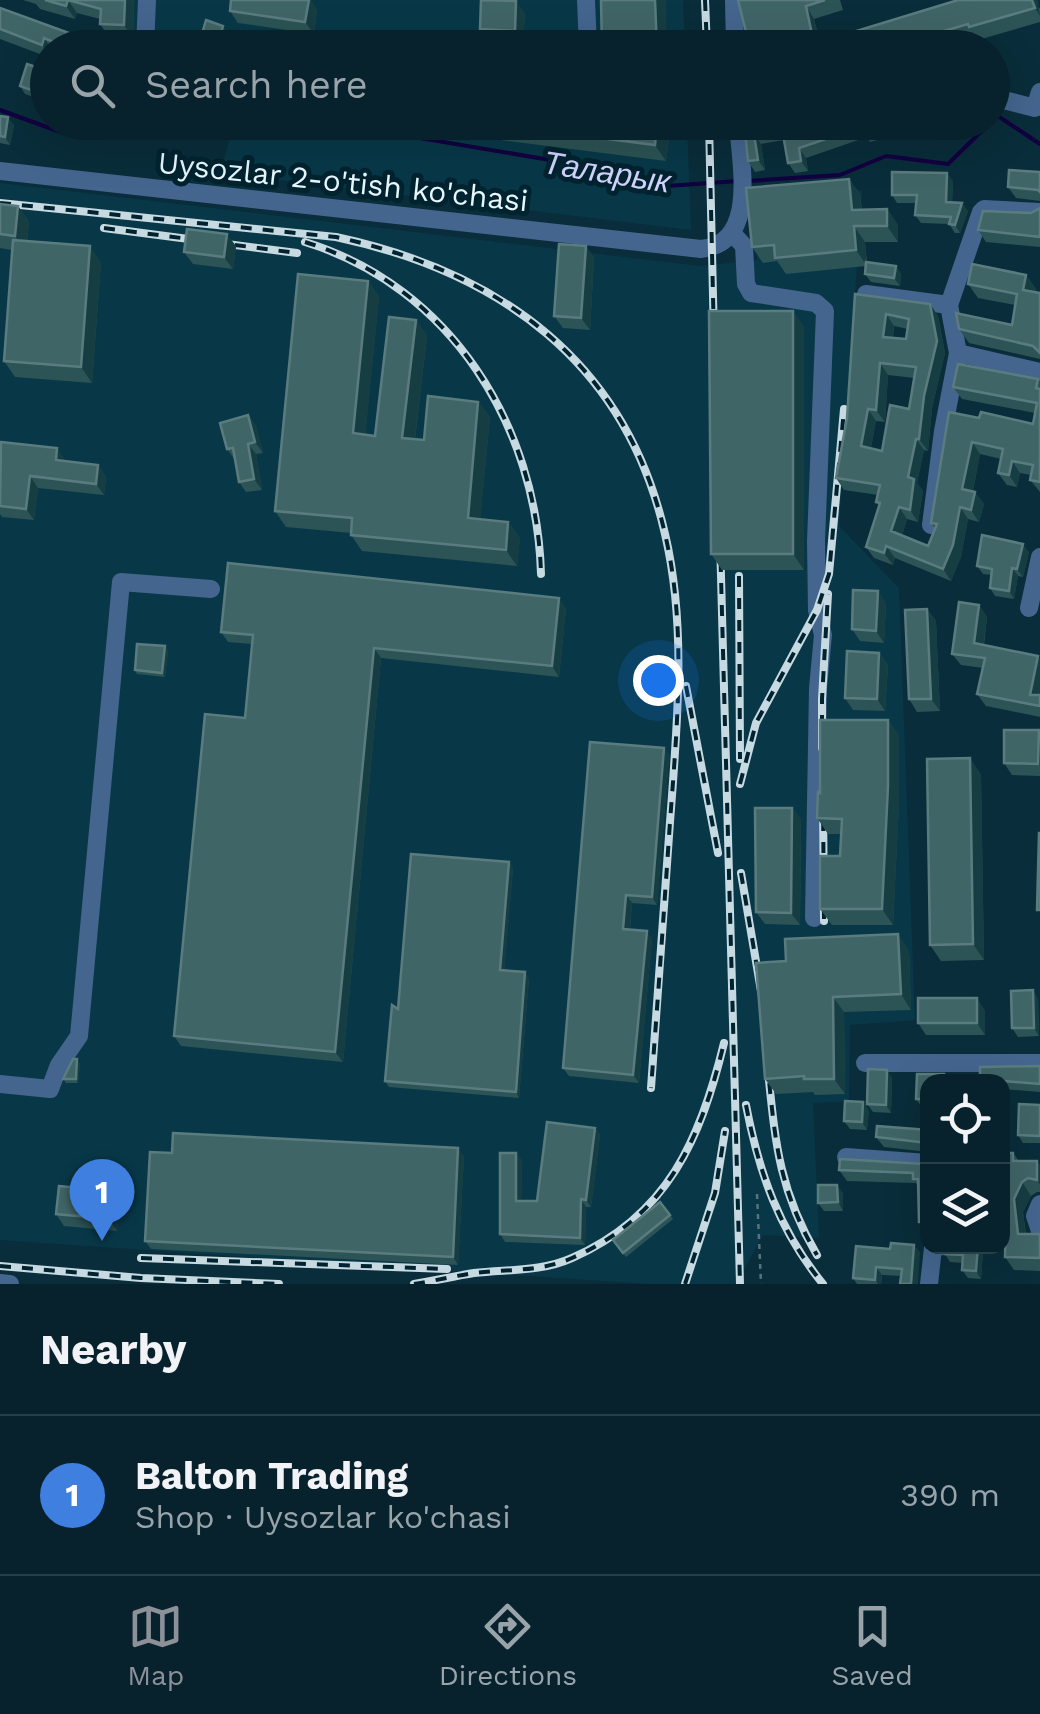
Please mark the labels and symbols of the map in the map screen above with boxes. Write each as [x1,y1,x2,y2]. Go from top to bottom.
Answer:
water label: Таларык [541,143,675,201]
street label: Uysozlar 2-o'tish ko'chasi [156,145,530,218]
your location [633,655,684,706]
pin: 1 [70,1158,134,1241]

